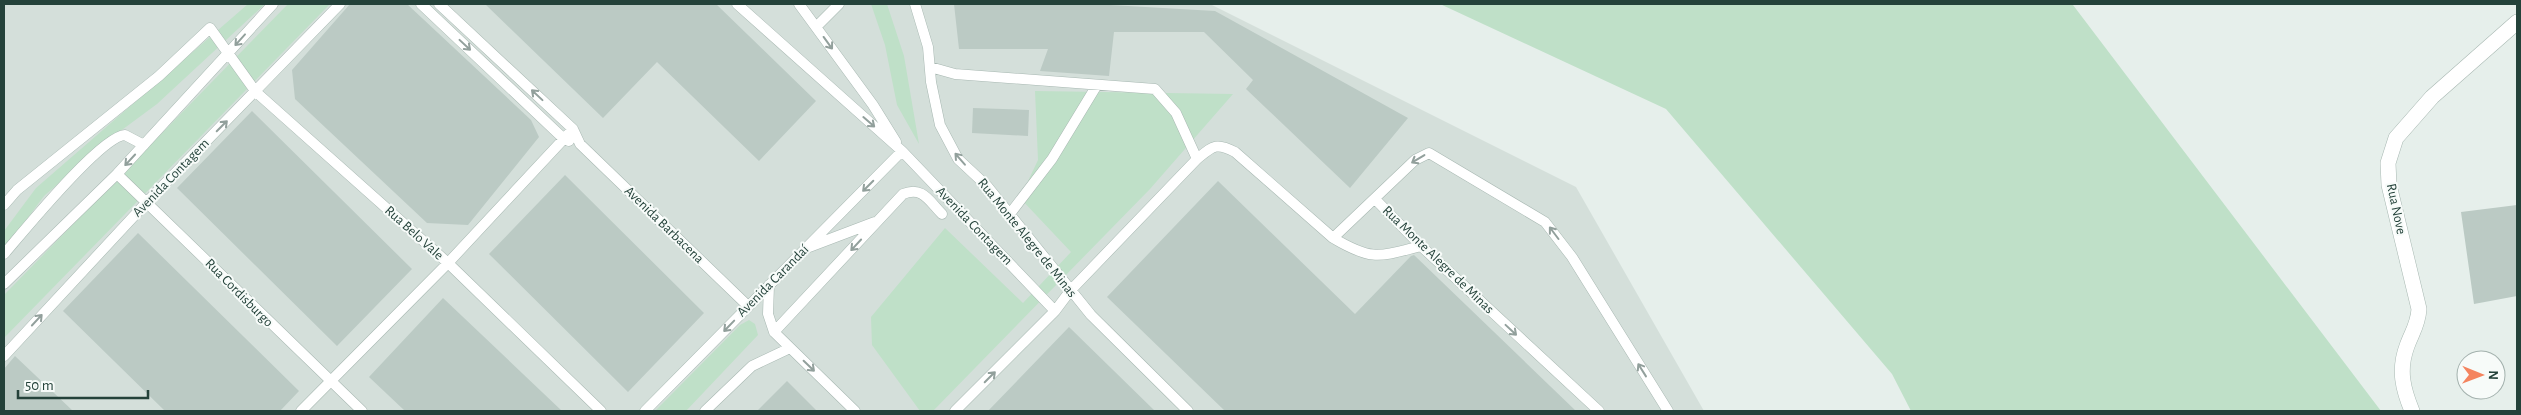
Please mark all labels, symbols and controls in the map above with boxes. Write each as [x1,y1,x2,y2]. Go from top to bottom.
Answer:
one-way arrow [235,33,246,46]
one-way arrow [823,36,833,50]
one-way arrow [458,39,471,51]
one-way arrow [531,89,544,101]
one-way arrow [863,117,876,128]
one-way arrow [215,121,227,133]
street label: Avenida Contagem [130,136,212,220]
one-way arrow [125,153,136,166]
one-way arrow [955,153,966,166]
one-way arrow [1411,154,1425,165]
street label: Rua Monte Alegre de Minas [975,176,1079,300]
one-way arrow [861,180,874,192]
street label: Rua Nove [2384,182,2408,236]
street label: Avenida Barbacena [622,184,707,267]
street label: Avenida Contagem [933,184,1015,268]
street label: Rua Belo Vale [382,203,446,263]
street label: Rua Monte Alegre de Minas [1380,203,1496,317]
one-way arrow [1549,226,1559,240]
one-way arrow [850,238,862,251]
street label: Avenida Carandaí [734,242,812,320]
street label: Rua Cordisburgo [202,256,276,330]
one-way arrow [31,314,43,327]
one-way arrow [722,320,735,332]
one-way arrow [1505,324,1518,336]
north arrow [2456,350,2506,400]
one-way arrow [803,360,815,373]
one-way arrow [1637,363,1647,377]
scale bar [18,368,148,400]
text: N [2486,370,2500,380]
one-way arrow [983,371,996,383]
text: 50 m [25,378,54,393]

